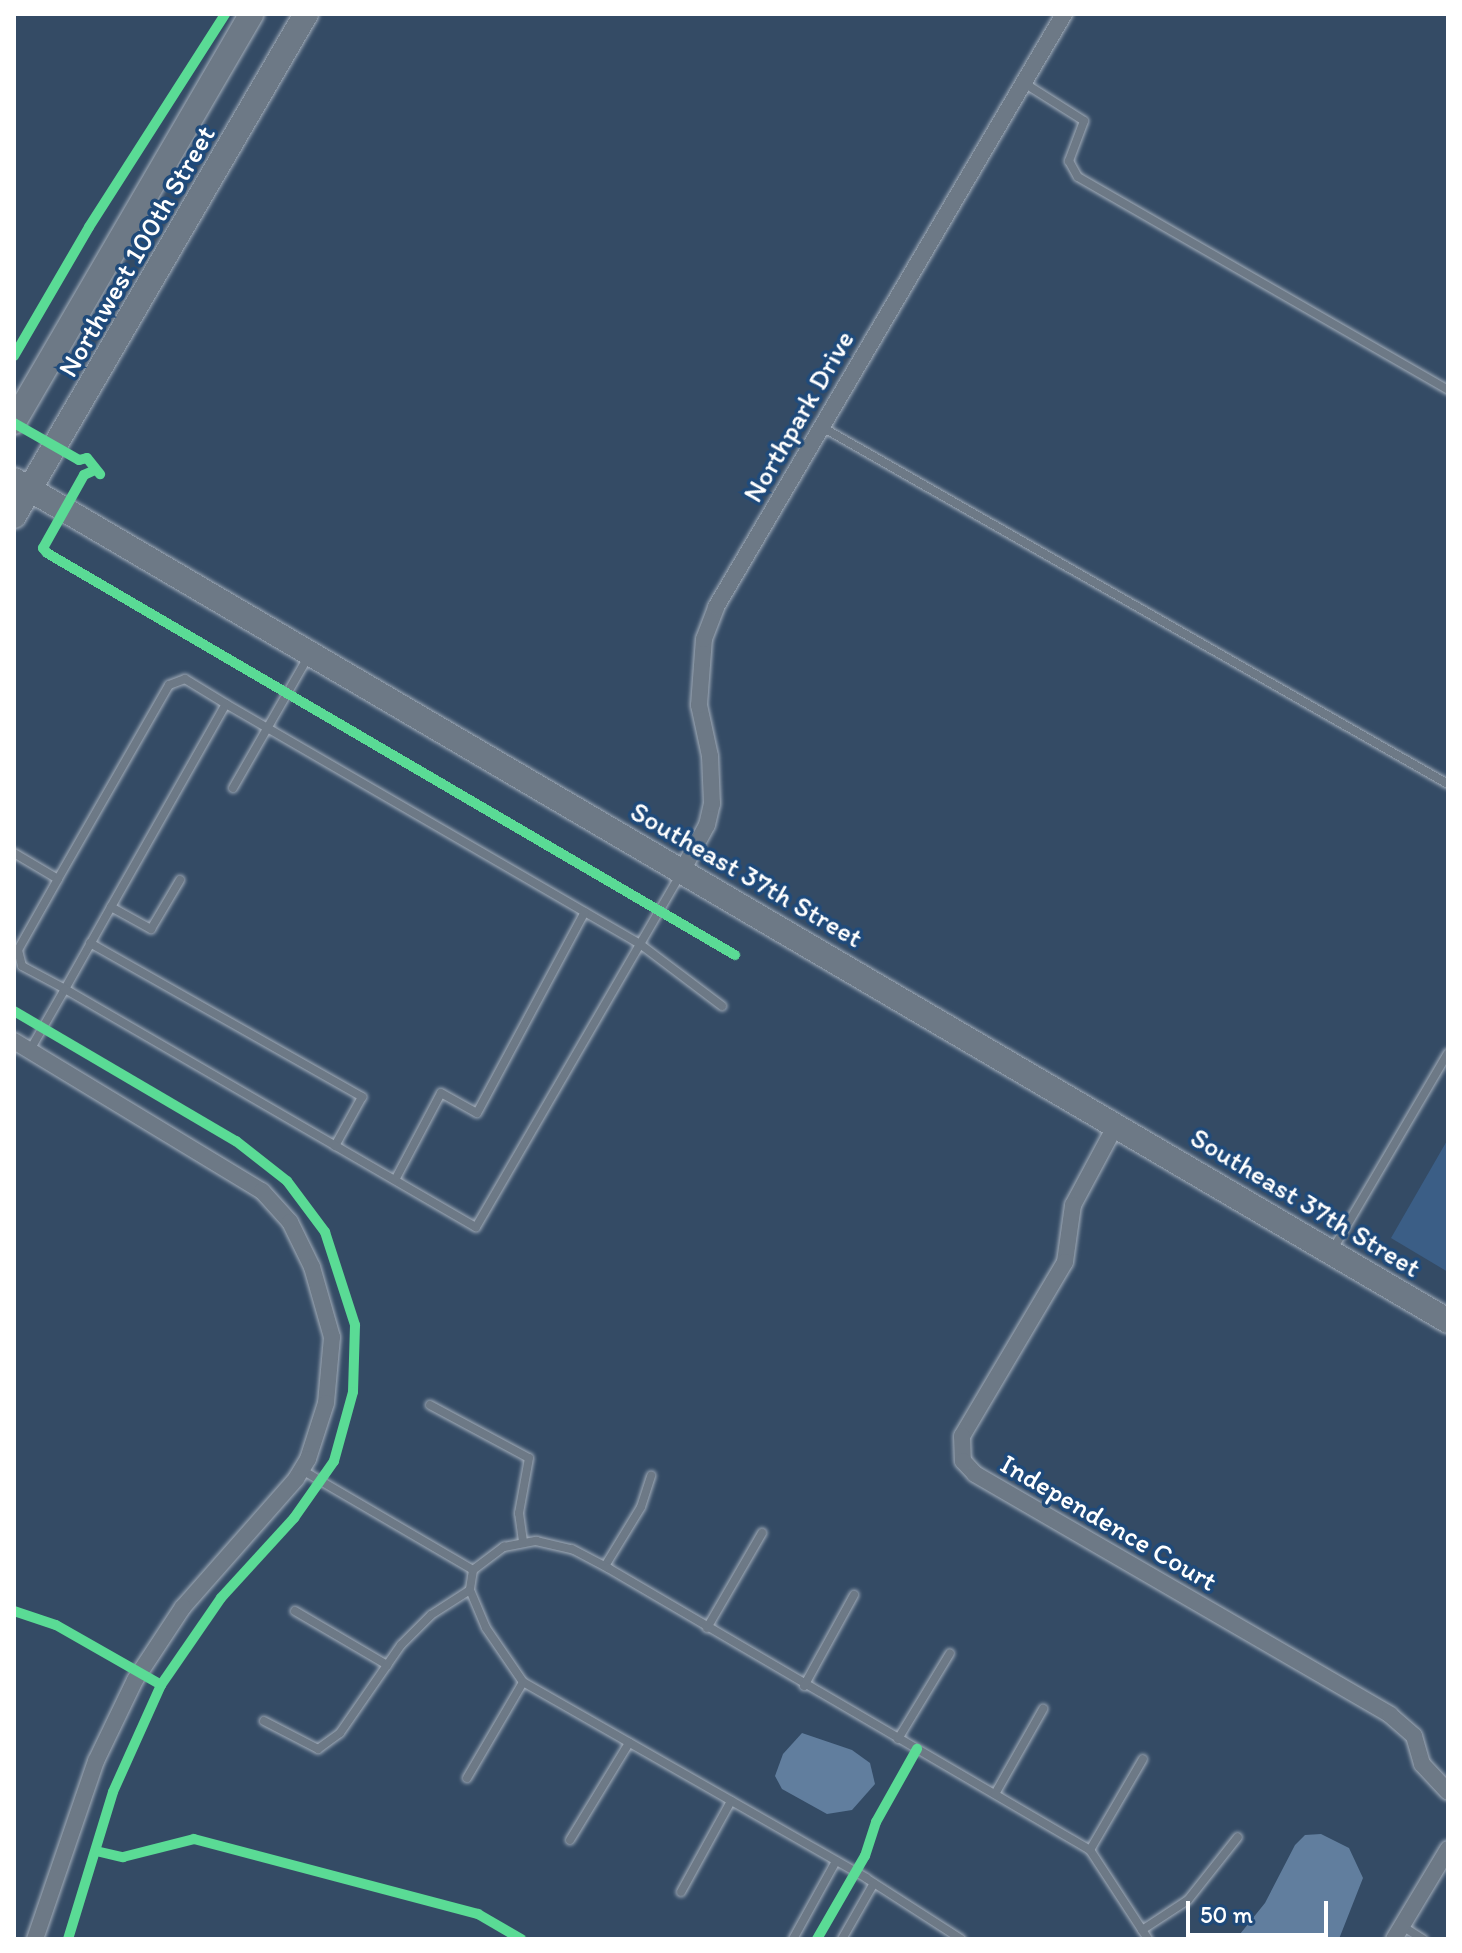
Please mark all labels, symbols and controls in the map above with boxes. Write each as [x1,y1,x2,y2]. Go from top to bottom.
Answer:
street label: Northwest 100th Street [50,120,222,382]
street label: Northpark Drive [735,324,861,508]
street label: Southeast 37th Street [625,794,869,954]
street label: Southeast 37th Street [1185,1120,1427,1284]
street label: Independence Court [995,1446,1223,1598]
scale bar [1190,1885,1332,1935]
text: 50 m [1200,1900,1253,1929]

